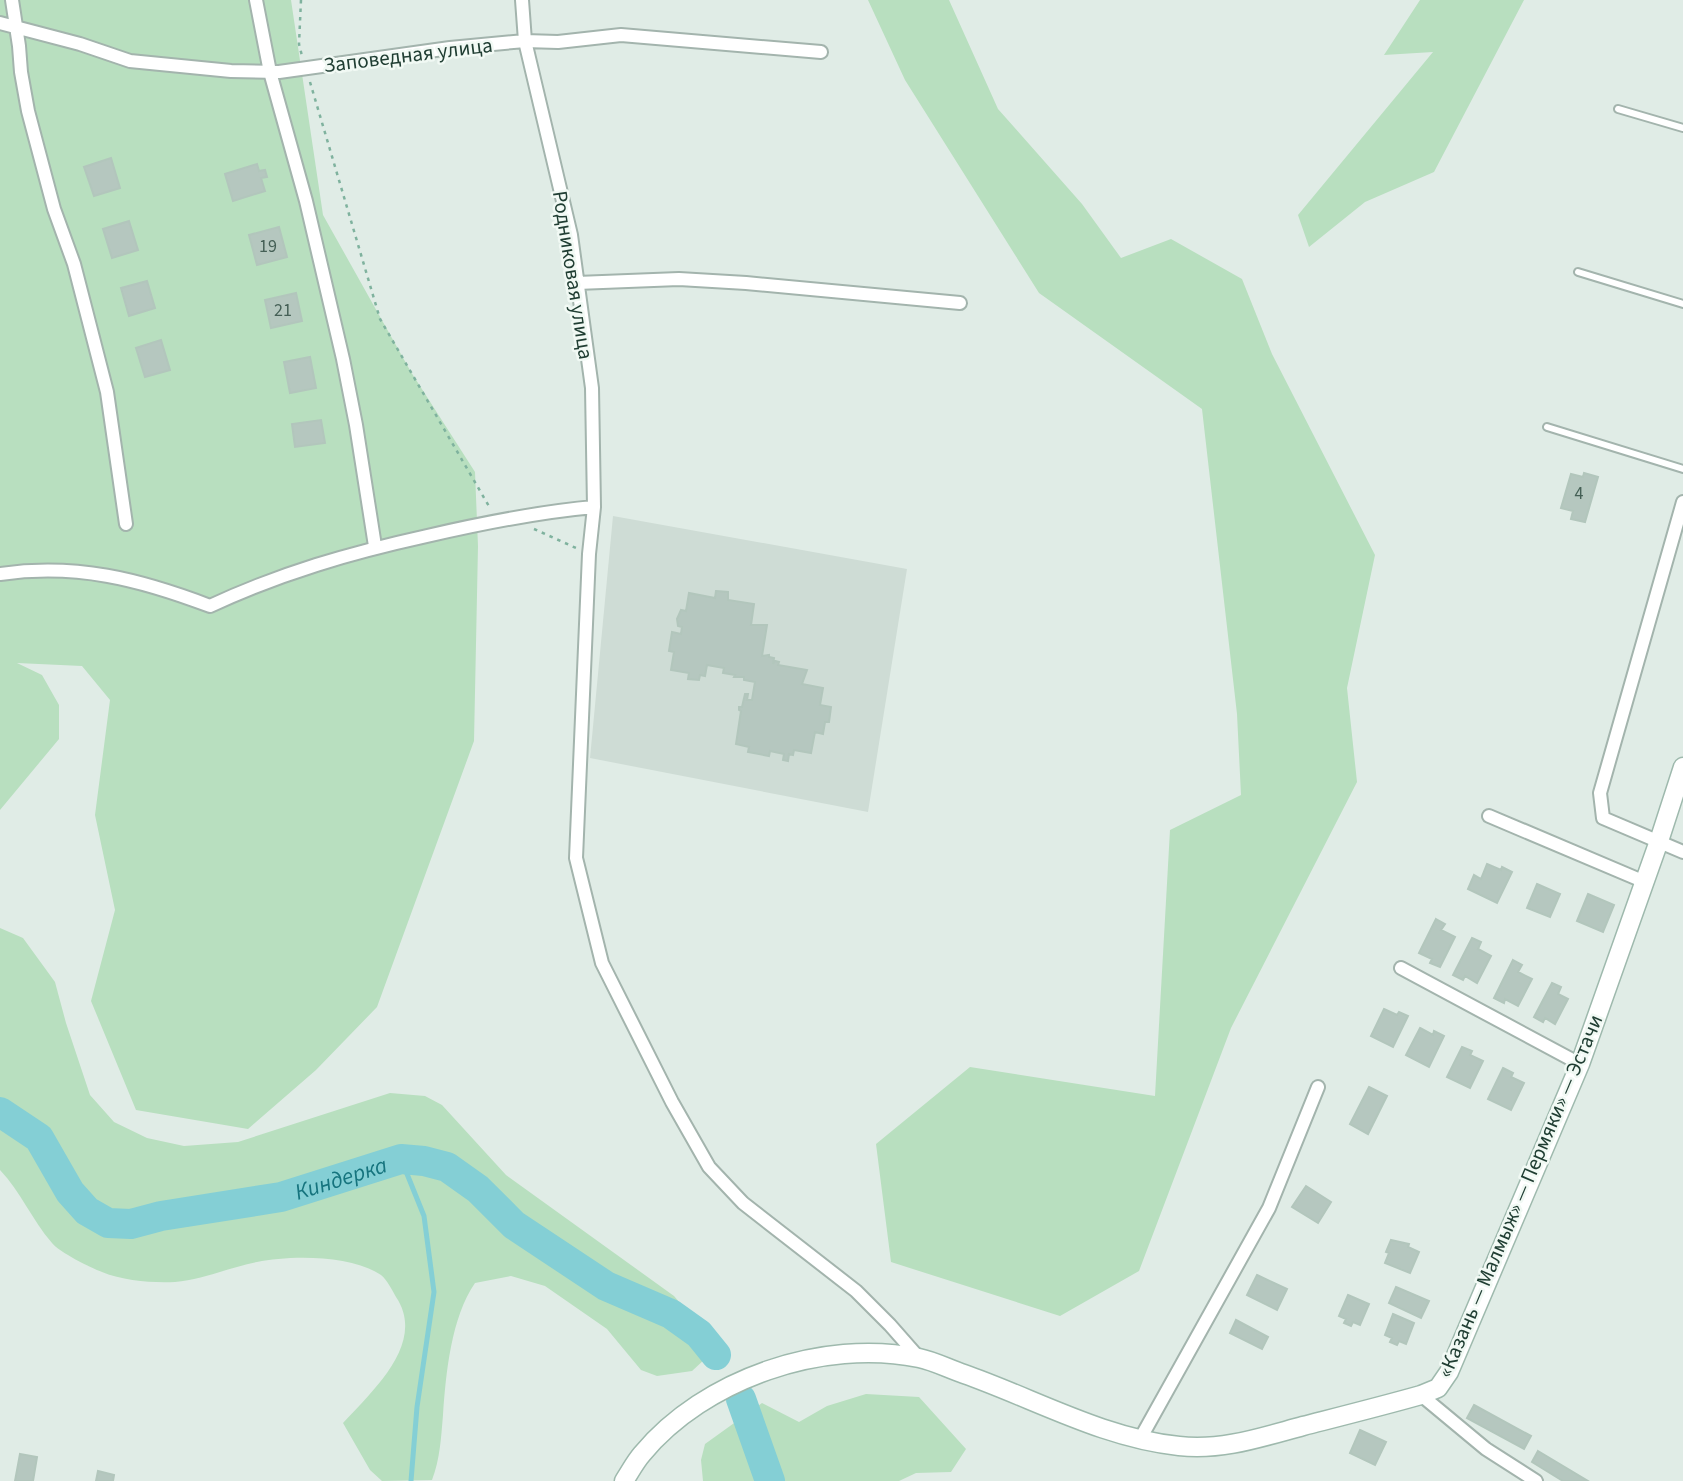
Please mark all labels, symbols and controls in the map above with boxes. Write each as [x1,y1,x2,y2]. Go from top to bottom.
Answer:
street label: Заповедная улица [322,30,494,80]
street label: Родниковая улица [545,189,601,361]
house number: 19 [259,234,277,259]
house number: 21 [274,298,292,323]
house number: 4 [1575,481,1584,506]
street label: «Казань — Малмыж» — Пермяки» — Эстачи [1430,1010,1610,1382]
water label: Киндерка [290,1148,391,1208]

